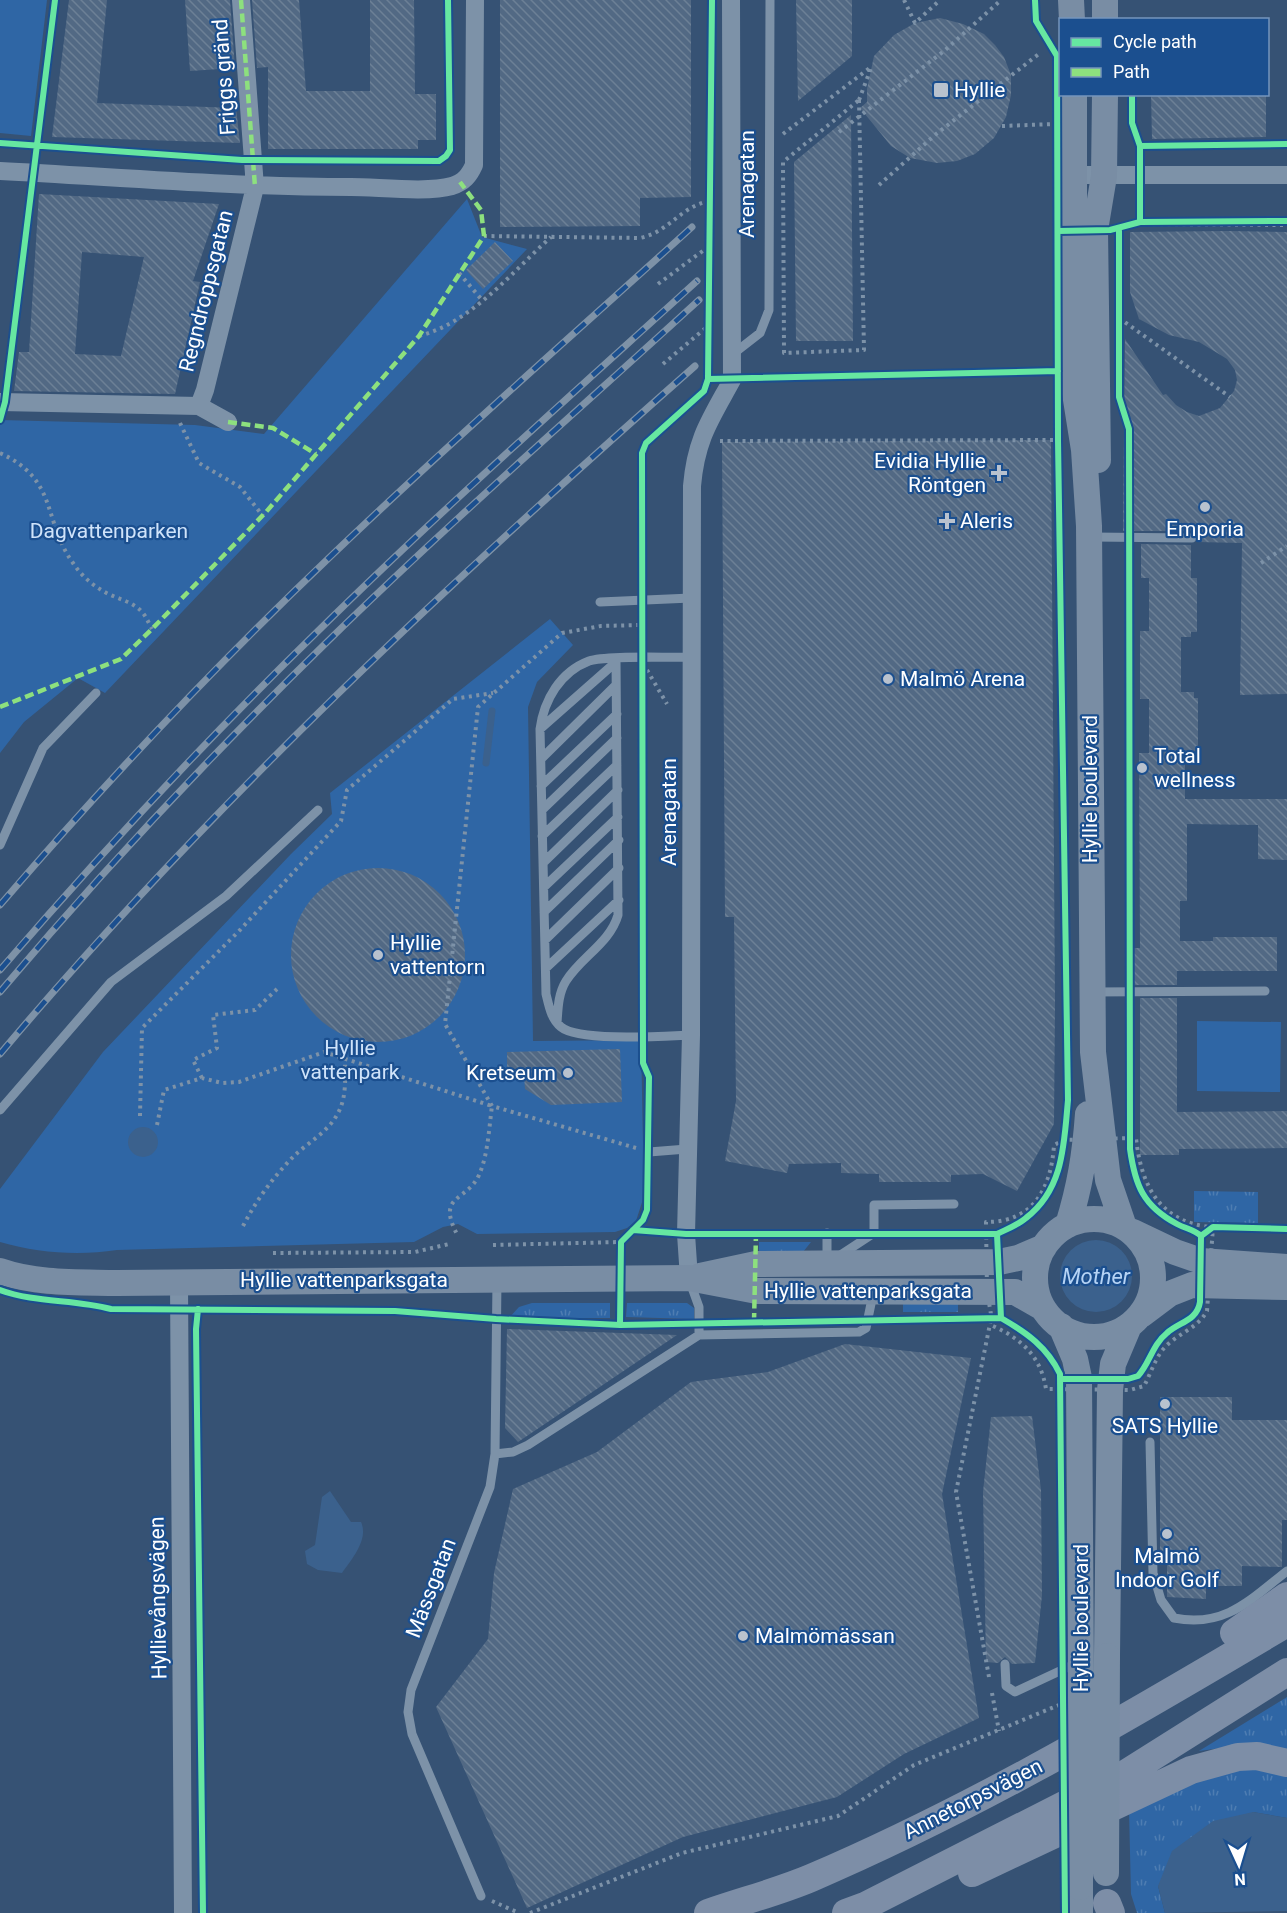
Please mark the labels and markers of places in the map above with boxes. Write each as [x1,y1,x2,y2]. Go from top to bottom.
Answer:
place label: Hyllie [954,78,1005,102]
marker: Hyllie [932,81,950,99]
place label: Evidia Hyllie Röntgen [874,449,986,497]
marker: Evidia Hyllie Röntgen [990,464,1008,482]
marker: Emporia [1198,500,1212,514]
place label: Aleris [960,509,1013,533]
marker: Aleris [938,512,956,530]
place label: Emporia [1166,517,1244,541]
place label: Malmö Arena [900,667,1025,691]
marker: Malmö Arena [881,672,895,686]
place label: Total wellness [1154,744,1236,792]
marker: Total wellness [1135,761,1149,775]
place label: Hyllie vattentorn [390,931,485,979]
marker: Hyllie vattentorn [371,948,385,962]
place label: Kretseum [466,1061,556,1085]
marker: Kretseum [561,1066,575,1080]
marker: SATS Hyllie [1158,1397,1172,1411]
place label: SATS Hyllie [1112,1414,1218,1438]
marker: Malmö Indoor Golf [1160,1527,1174,1541]
place label: Malmö Indoor Golf [1115,1544,1220,1592]
place label: Malmömässan [755,1624,895,1648]
marker: Malmömässan [736,1629,750,1643]

